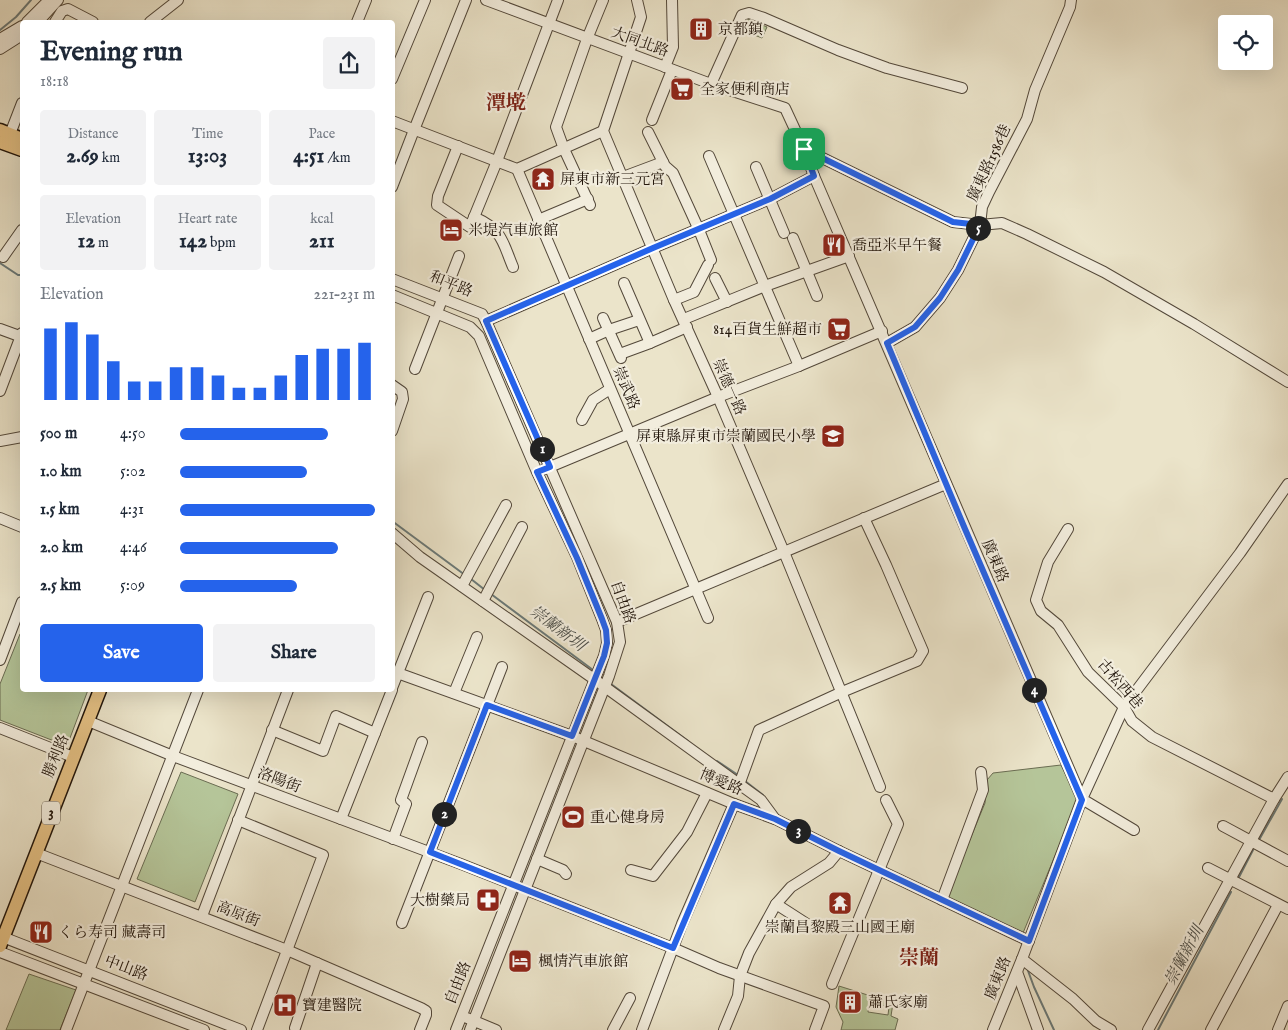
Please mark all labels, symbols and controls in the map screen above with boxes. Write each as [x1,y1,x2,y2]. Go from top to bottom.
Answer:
map controls [1218,15,1273,70]
button: locate [1218,15,1273,70]
building icon: 京都鎮 [688,16,714,42]
place label: 京都鎮 [718,20,763,39]
street label: 大同北路 [609,23,671,61]
text: Evening run [40,35,183,70]
button: share [323,37,375,89]
text: 18:18 [40,72,69,92]
supermarket icon: 全家便利商店 [669,76,695,102]
place label: 全家便利商店 [700,80,790,99]
district label: 潭墘 [486,91,526,116]
street label: 廣東路1586巷 [963,121,1015,205]
text: Distance [68,125,118,143]
text: Time [192,125,223,143]
text: Pace [309,125,335,143]
pin [783,128,825,170]
icon: arrive [790,135,818,163]
text: 2.69 [66,143,99,170]
text: 13:03 [188,143,227,170]
text: 4:51 [293,143,324,170]
text: km [99,149,120,167]
text: /km [324,149,351,167]
temple icon: 屏東市新三元宮 [530,166,556,192]
place label: 屏東市新三元宮 [560,170,665,189]
text: Elevation [65,210,121,228]
text: Heart rate [178,210,237,228]
text: kcal [310,210,334,228]
pin: 5 [966,216,990,240]
hotel icon: 米堤汽車旅館 [438,217,464,243]
text: 5 [976,219,981,237]
place label: 米堤汽車旅館 [468,221,558,240]
text: 12 [77,228,95,255]
text: 142 [179,228,207,255]
text: 211 [309,228,335,255]
restaurant icon: 喬亞米早午餐 [821,232,847,258]
text: m [95,234,109,252]
text: bpm [207,234,236,252]
place label: 喬亞米早午餐 [852,236,942,255]
street label: 和平路 [427,267,475,301]
text: Elevation [40,285,103,305]
text: 221–231 m [313,285,375,305]
supermarket icon: 814百貨生鮮超市 [826,316,852,342]
place label: 814百貨生鮮超市 [713,320,822,339]
street label: 崇德一路 [708,356,750,418]
street label: 崇武路 [608,364,644,412]
school or university icon: 屏東縣屏東市崇蘭國民小學 [820,423,846,449]
text: 500 m [40,424,77,444]
text: 4:50 [120,424,146,444]
place label: 屏東縣屏東市崇蘭國民小學 [636,427,816,446]
pin: 1 [530,436,554,462]
text: 1 [540,440,545,458]
text: 1.0 km [40,462,82,482]
text: 5:02 [120,462,145,482]
text: 1.5 km [40,500,80,520]
text: 4:31 [120,500,144,520]
street label: 廣東路 [977,537,1013,585]
text: 2.0 km [40,538,83,558]
text: 4:46 [120,538,147,558]
text: 2.5 km [40,576,81,596]
text: 5:09 [120,576,145,596]
street label: 自由路 [606,578,640,626]
water label: 崇蘭新圳 [525,602,591,658]
button: Save [40,624,203,682]
button: Share [213,624,375,682]
street label: 古松西巷 [1093,655,1147,713]
pin: 4 [1022,678,1046,702]
text: 4 [1031,681,1038,699]
street label: 勝利路 [39,732,73,780]
street label: 洛陽街 [255,763,303,797]
street label: 博愛路 [697,764,745,800]
road number: 3 [42,801,60,824]
pin: 2 [432,802,456,826]
sports icon: 重心健身房 [560,804,586,830]
text: 2 [441,805,448,823]
place label: 重心健身房 [590,808,665,827]
pin: 3 [786,818,810,844]
text: 3 [796,822,801,840]
pharmacy icon: 大樹藥局 [475,887,501,913]
temple icon: 崇蘭昌黎殿三山國王廟 [827,890,853,916]
place label: 大樹藥局 [410,891,470,910]
street label: 高原街 [214,897,262,931]
place label: 崇蘭昌黎殿三山國王廟 [765,918,915,937]
restaurant icon: くら寿司 藏壽司 [28,919,54,945]
water label: 崇蘭新圳 [1161,920,1210,989]
place label: くら寿司 藏壽司 [58,923,166,942]
district label: 崇蘭 [899,946,939,971]
hotel icon: 楓情汽車旅館 [507,948,533,974]
street label: 中山路 [102,951,150,985]
place label: 楓情汽車旅館 [538,952,628,971]
street label: 廣東路 [981,954,1015,1002]
street label: 自由路 [441,959,475,1007]
building icon: 蕭氏家廟 [837,989,863,1015]
hospital icon: 寶建醫院 [272,992,298,1018]
place label: 蕭氏家廟 [868,993,928,1012]
place label: 寶建醫院 [302,996,362,1015]

